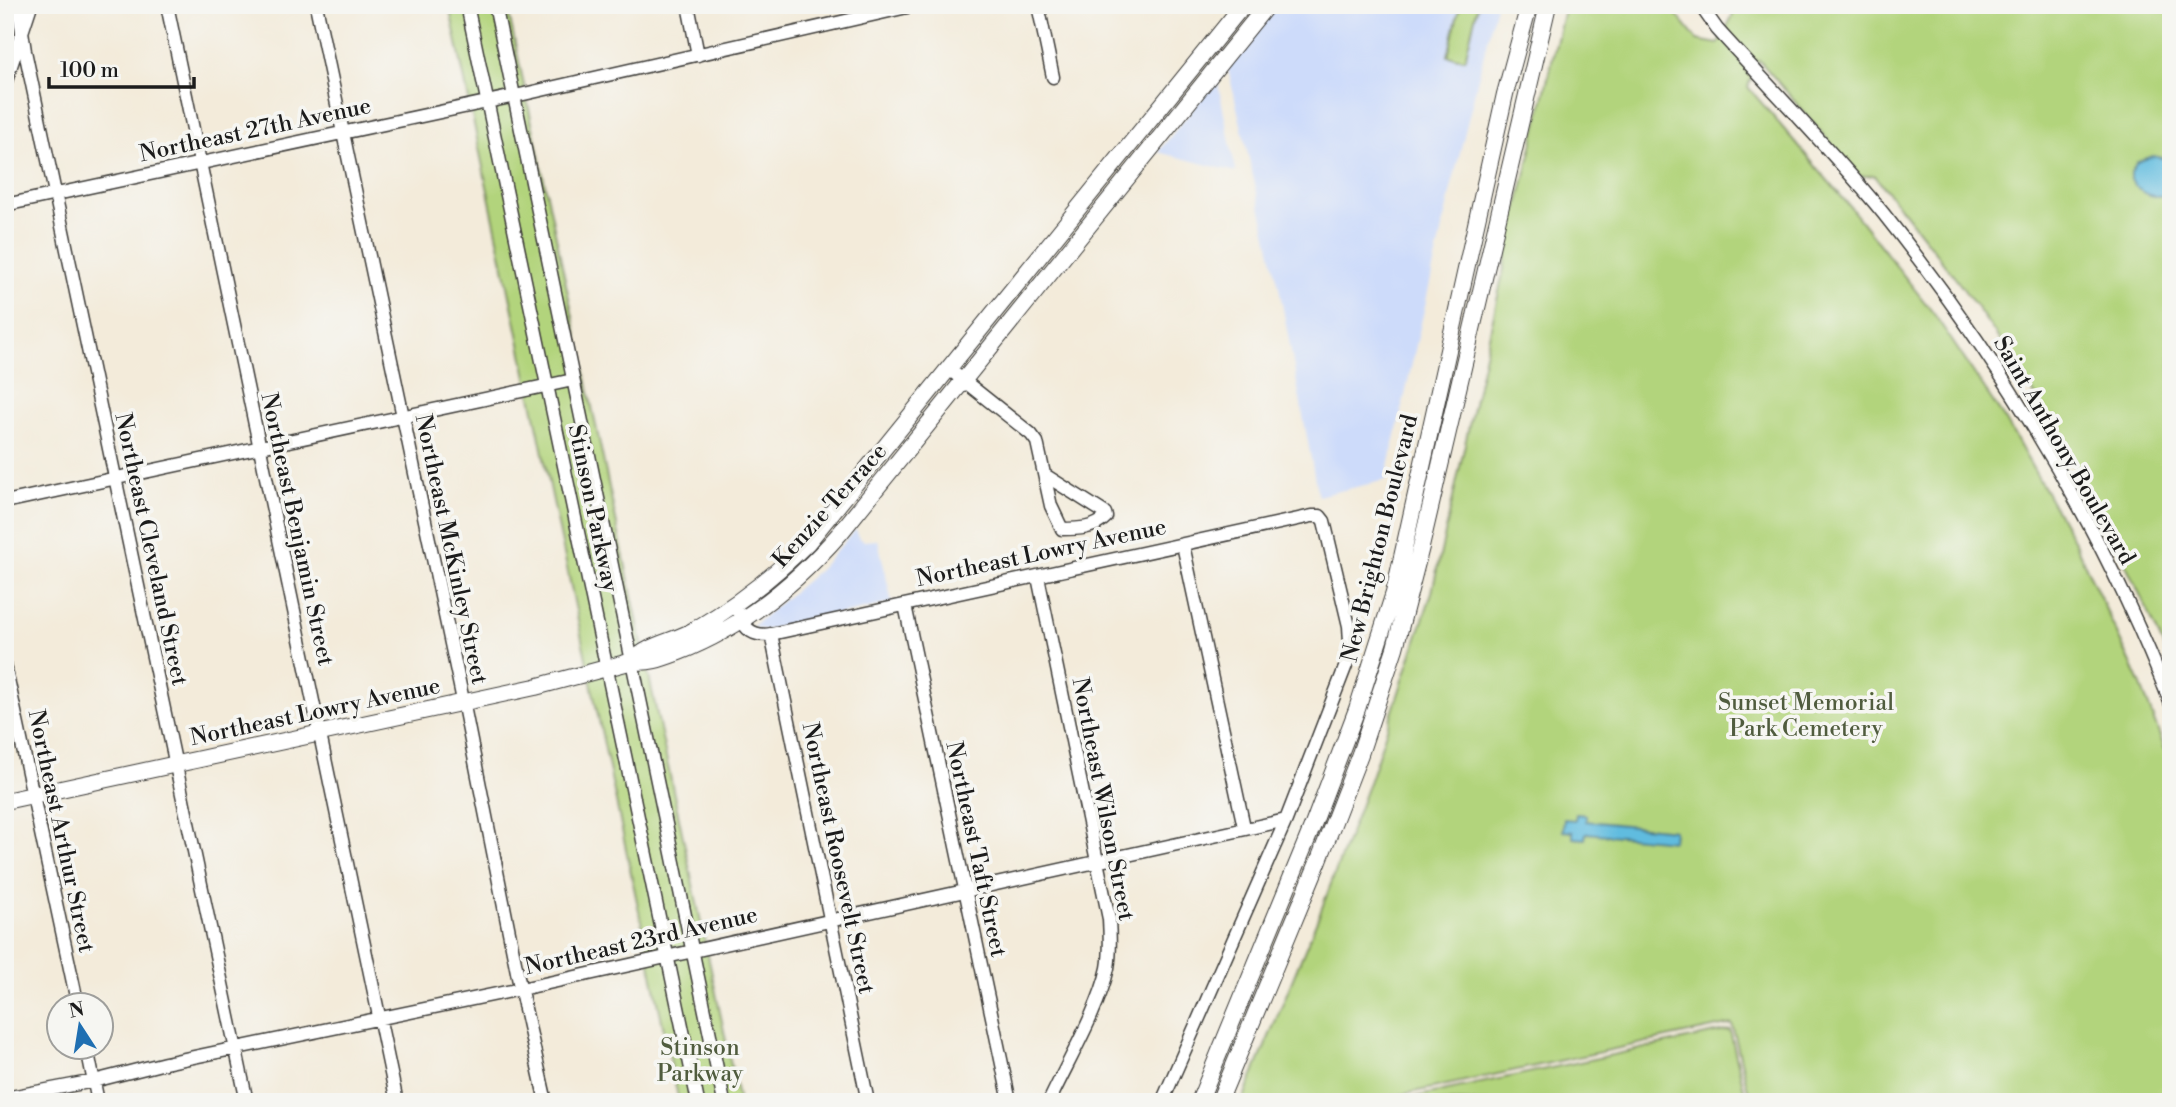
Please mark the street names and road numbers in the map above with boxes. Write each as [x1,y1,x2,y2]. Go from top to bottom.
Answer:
street label: Northeast 27th Avenue [137,92,374,168]
street label: Saint Anthony Boulevard [1987,331,2141,570]
street label: Northeast Benjamin Street [254,390,340,668]
street label: Northeast Cleveland Street [108,410,194,688]
street label: New Brighton Boulevard [1336,411,1424,665]
street label: Northeast McKinley Street [409,412,493,687]
street label: Stinson Parkway [562,422,625,595]
street label: Kenzie Terrace [767,438,893,574]
street label: Northeast Lowry Avenue [914,513,1169,593]
street label: Northeast Lowry Avenue [188,672,443,752]
street label: Northeast Wilson Street [1066,675,1140,923]
street label: Northeast Arthur Street [22,707,100,955]
street label: Northeast Roosevelt Street [796,720,880,997]
street label: Northeast Taft Street [939,739,1013,960]
street label: Northeast 23rd Avenue [522,901,760,981]

